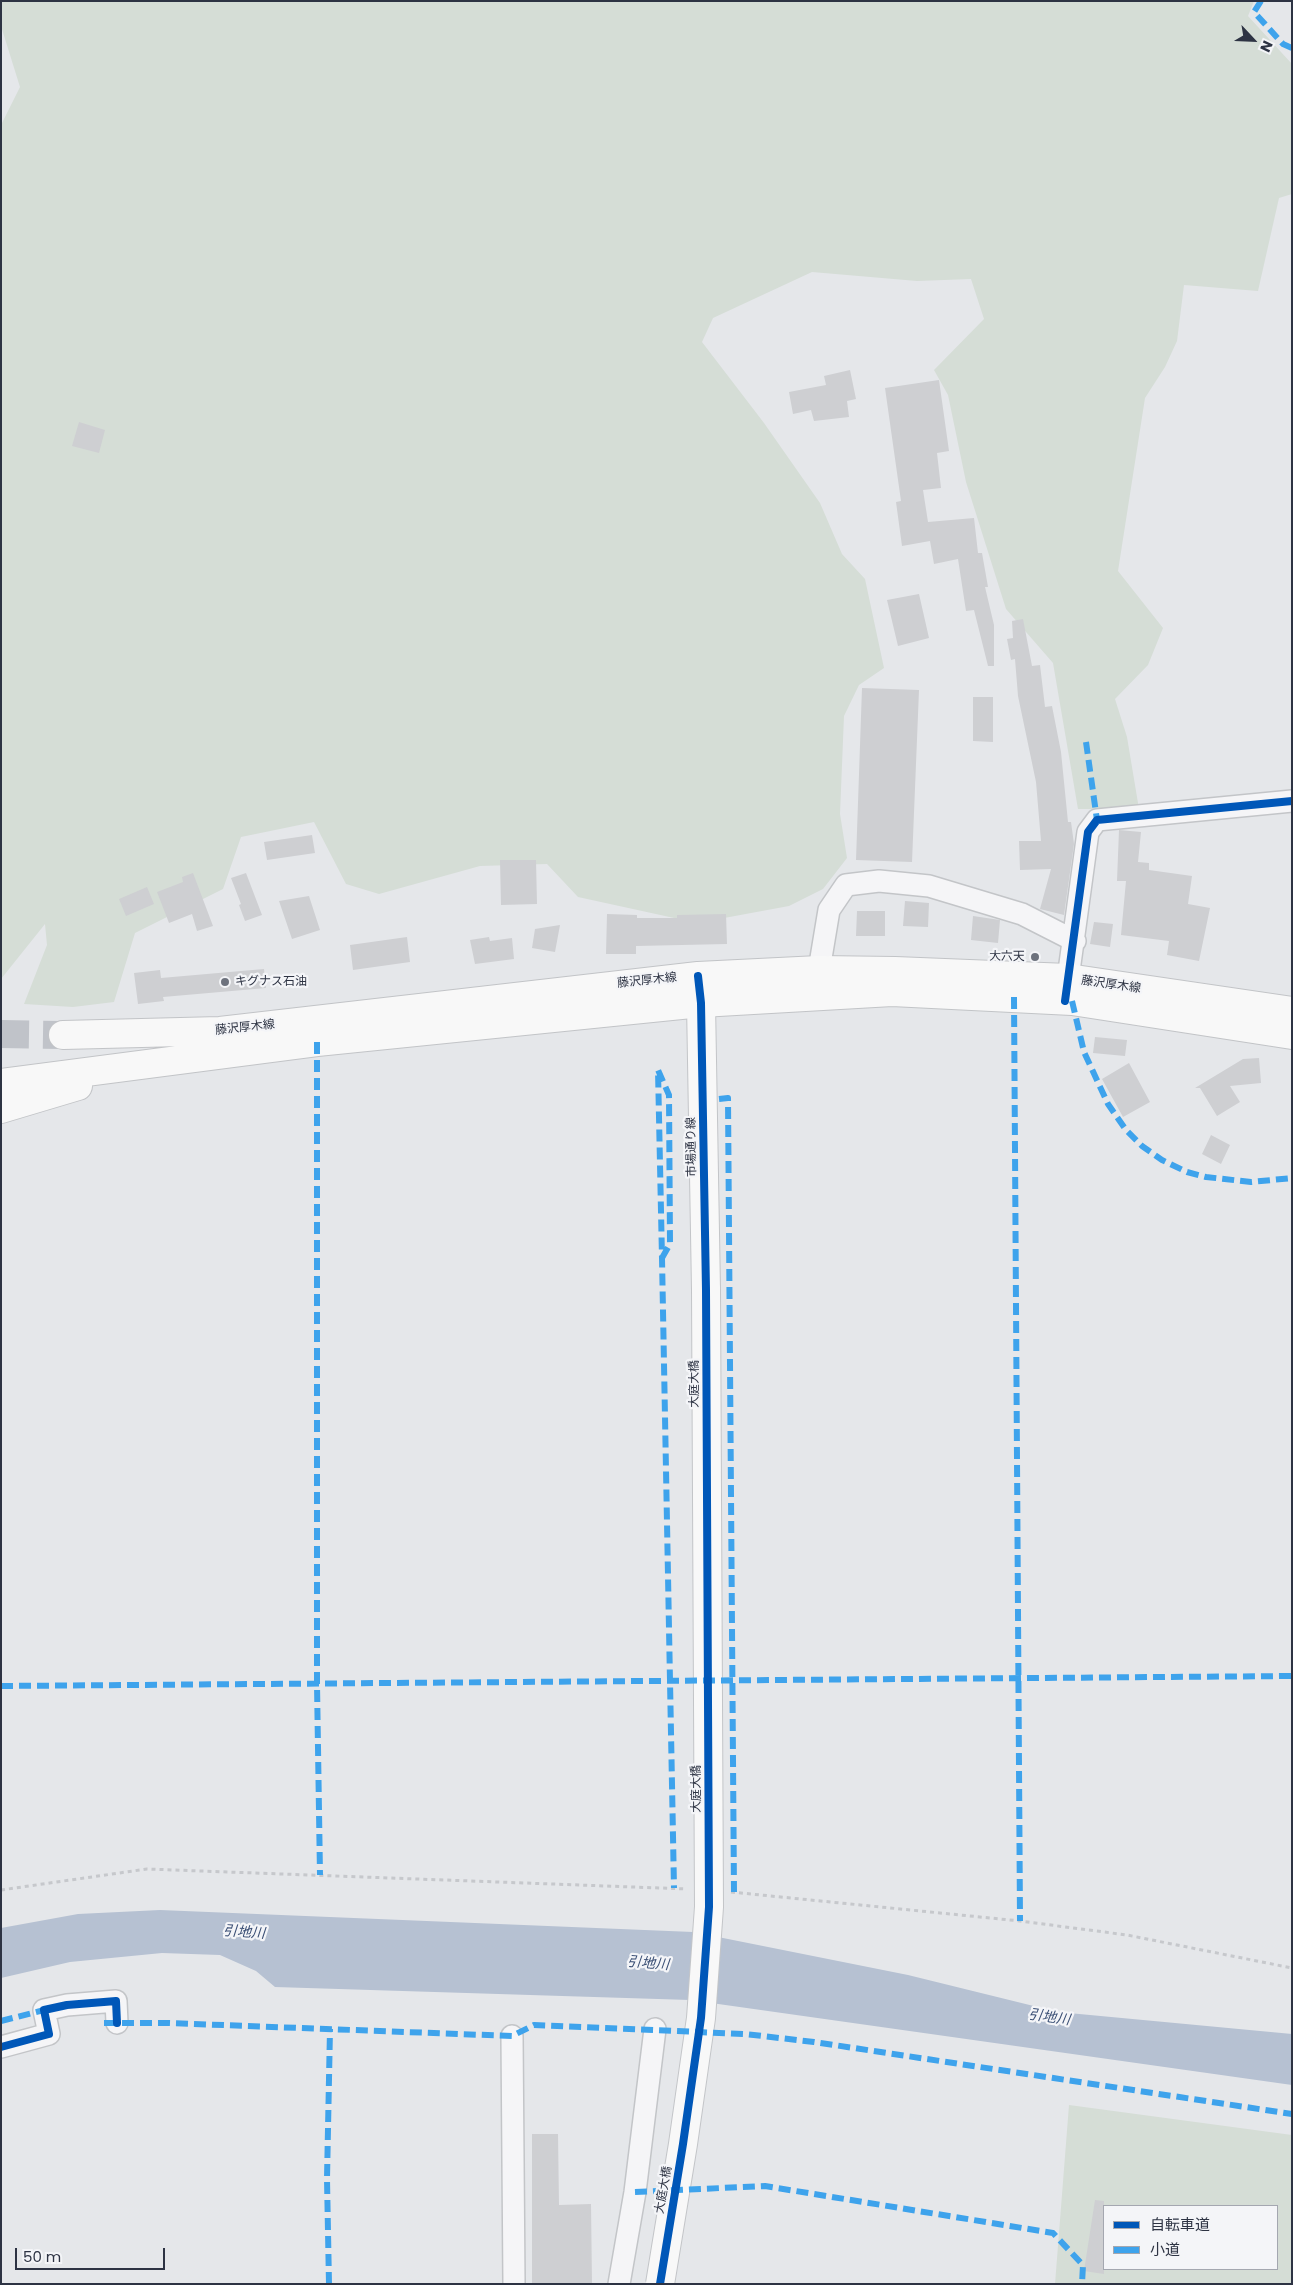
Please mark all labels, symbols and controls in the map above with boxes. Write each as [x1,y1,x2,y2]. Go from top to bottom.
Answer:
north arrow [1228,15,1278,65]
text: N [1255,37,1278,55]
place label: 大六天 [989,950,1025,964]
marker: 大六天 [1029,951,1041,963]
street label: 藤沢厚木線 [616,971,678,991]
street label: 藤沢厚木線 [1080,974,1142,996]
place label: キグナス石油 [235,975,307,989]
marker: キグナス石油 [219,976,231,988]
street label: 藤沢厚木線 [214,1018,276,1038]
street label: 市場通り線 [684,1117,700,1177]
street label: 大庭大橋 [688,1360,702,1408]
street label: 大庭大橋 [690,1765,704,1813]
water label: 引地川 [222,1923,266,1943]
water label: 引地川 [626,1954,670,1974]
water label: 引地川 [1027,2007,1071,2029]
street label: 大庭大橋 [653,2165,675,2215]
legend [1103,2205,1278,2270]
text: 自転車道 [1150,2214,1210,2235]
scale bar [18,2238,168,2270]
text: 小道 [1150,2239,1180,2260]
text: 50 m [23,2246,61,2267]

